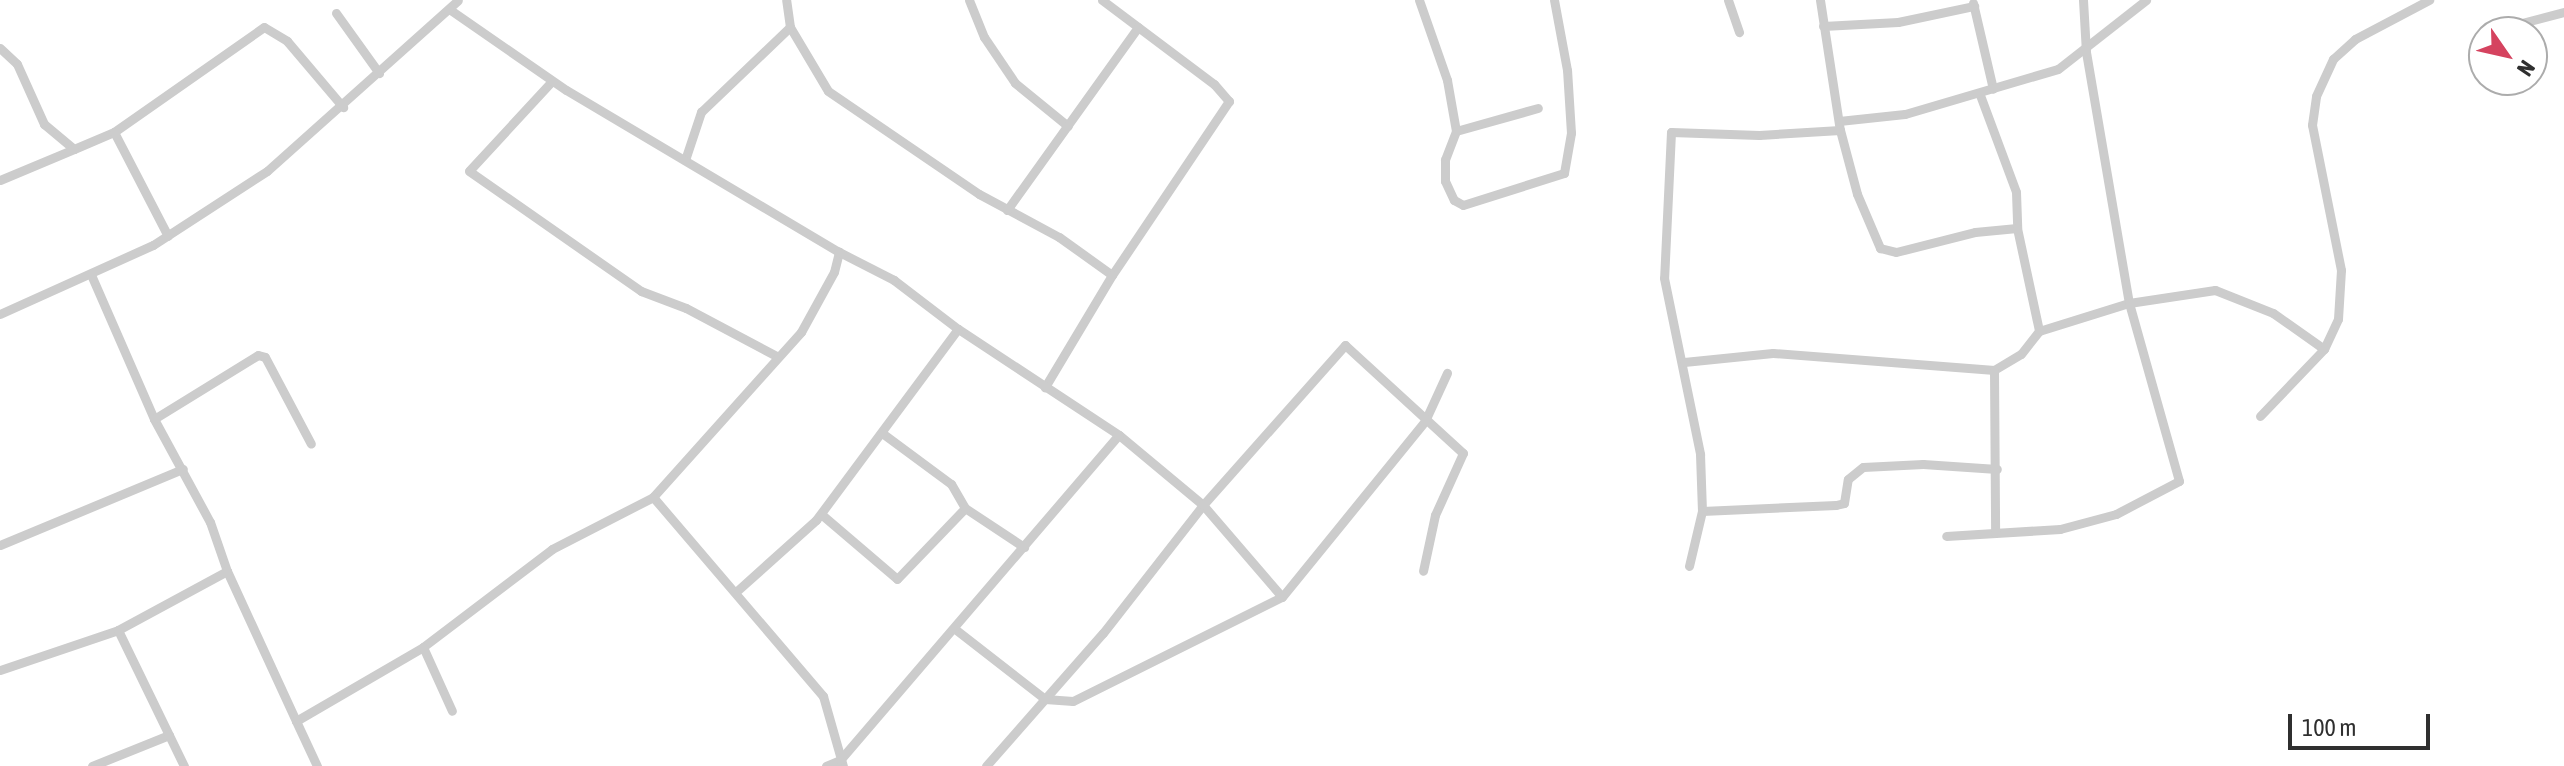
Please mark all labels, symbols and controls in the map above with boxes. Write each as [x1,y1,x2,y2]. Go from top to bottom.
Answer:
north arrow [2468,16,2548,96]
text: N [2512,56,2541,81]
scale bar [2292,698,2434,748]
text: 100 m [2302,714,2356,741]

